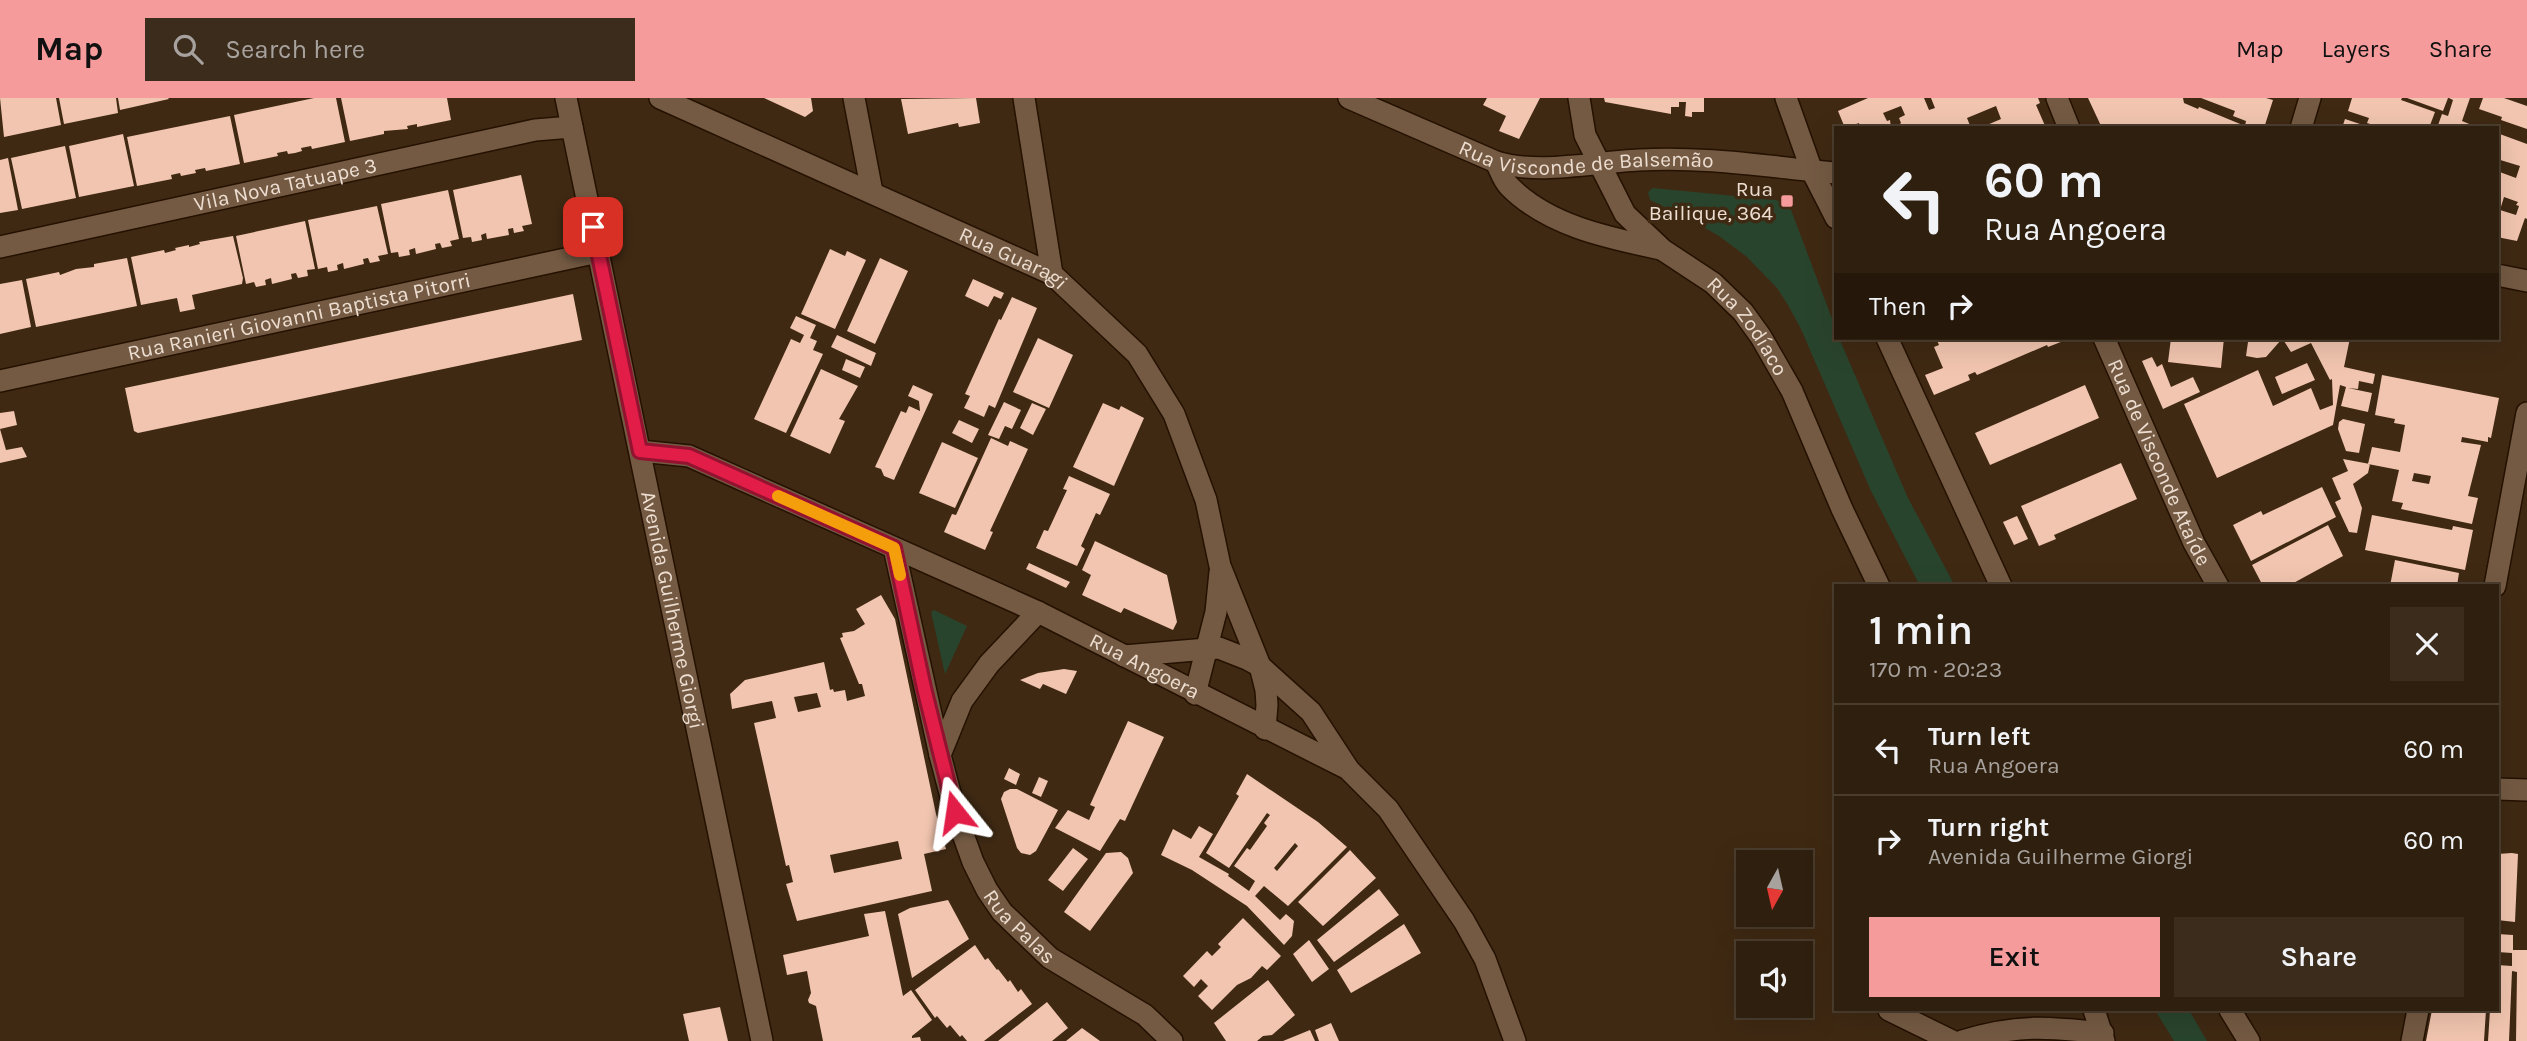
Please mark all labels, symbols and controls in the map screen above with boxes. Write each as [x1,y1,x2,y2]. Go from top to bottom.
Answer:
search box [145,18,635,81]
text: Map [35,30,103,68]
icon: search [169,30,207,68]
text: Search here [225,34,365,65]
text: Map [2236,35,2284,63]
text: Layers [2322,35,2391,63]
text: Share [2429,35,2492,63]
street label: Rua Visconde de Balsemão [1455,135,1714,180]
text: 60 m [1984,152,2104,209]
street label: Vila Nova Tatuape 3 [192,153,379,216]
icon: left [1869,154,1960,245]
place label: Rua Bailique, 364 [1649,177,1773,225]
marker: Rua Bailique, 364 [1779,193,1795,209]
pin [563,197,623,257]
icon: arrive [574,208,612,246]
text: Rua Angoera [1984,211,2167,248]
street label: Rua Guaragi [956,222,1073,294]
street label: Rua Ranieri Giovanni Baptista Pitorri [125,268,473,365]
street label: Rua Zodíaco [1702,272,1793,380]
icon: right [1941,287,1979,325]
text: Then [1869,291,1927,322]
street label: Rua de Visconde Ataíde [2103,355,2216,570]
street label: Avenida Guilherme Giorgi [636,489,709,731]
text: 1 min [1869,605,1973,655]
button: close [2390,607,2464,681]
street label: Rua Angoera [1086,628,1204,704]
text: 170 m · 20:23 [1869,656,2002,683]
text: Turn left [1928,721,2030,752]
icon: left [1869,731,1907,769]
text: 60 m [2403,734,2464,765]
text: Rua Angoera [1928,752,2060,779]
position arrow [918,775,992,849]
text: Turn right [1928,812,2049,843]
icon: right [1869,822,1907,860]
text: 60 m [2403,825,2464,856]
text: Avenida Guilherme Giorgi [1928,843,2193,870]
north arrow [1736,850,1813,928]
map controls [1736,850,1813,1018]
street label: Rua Palas [978,885,1060,969]
button: Exit [1869,917,2160,997]
button: Share [2174,917,2464,997]
button: sound [1736,941,1813,1018]

